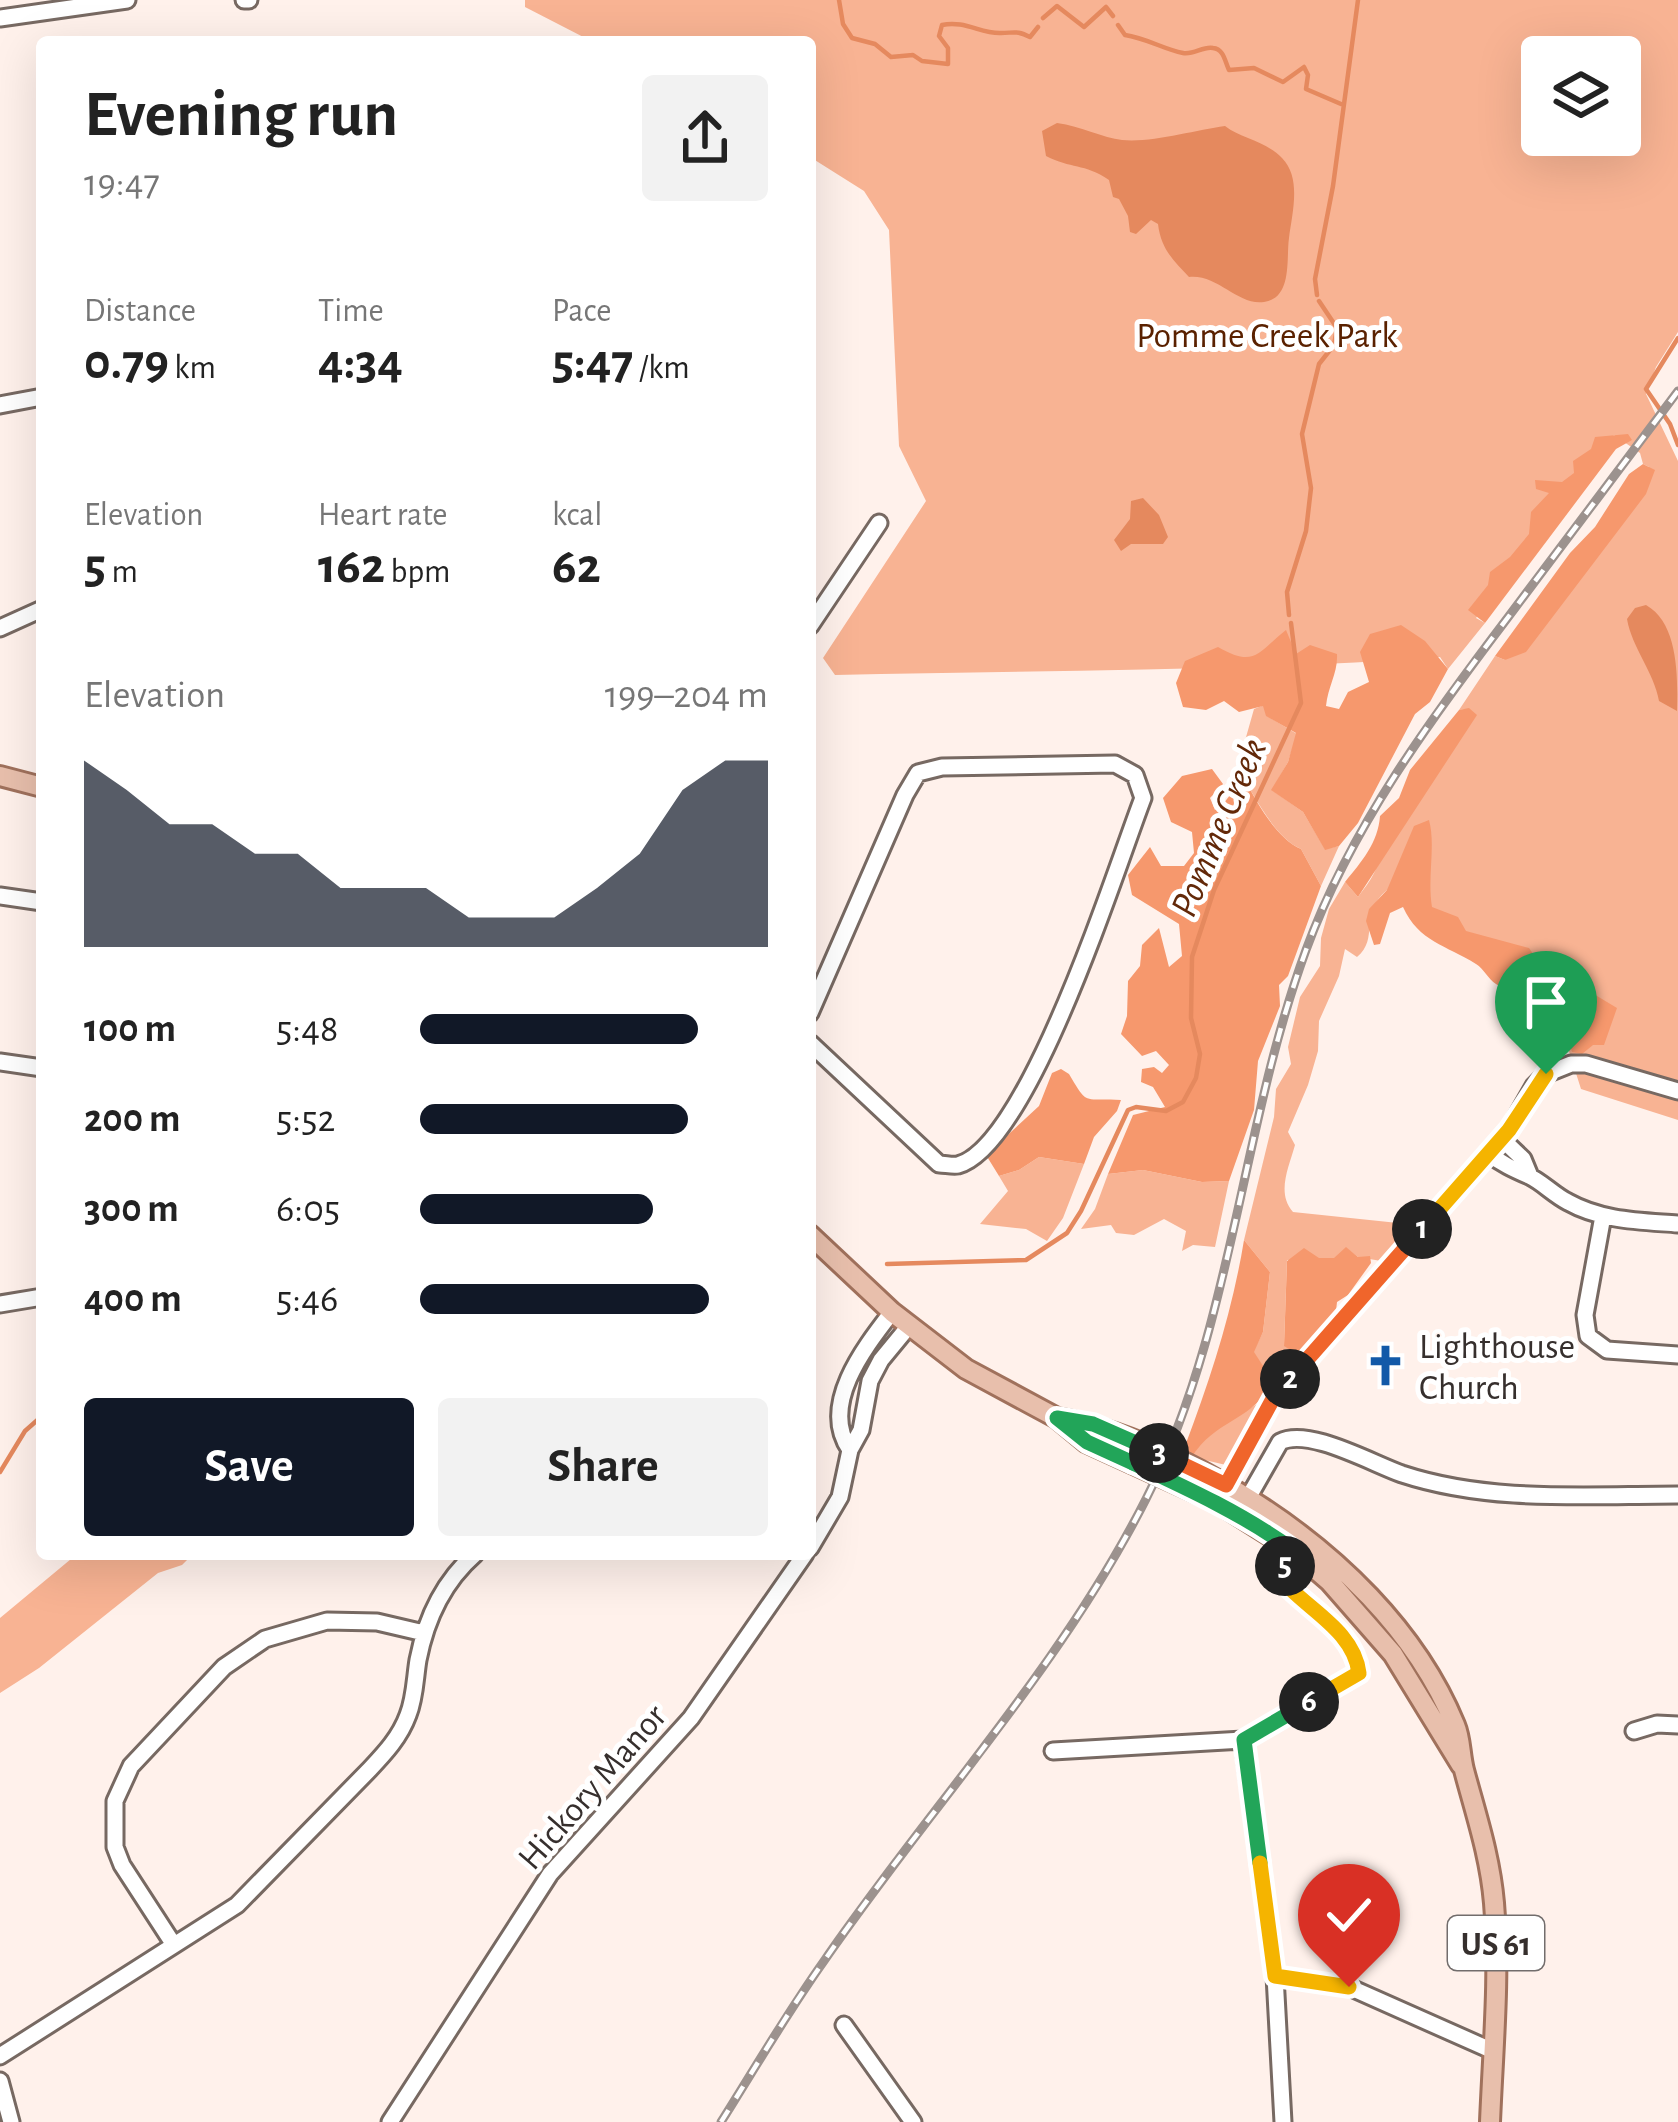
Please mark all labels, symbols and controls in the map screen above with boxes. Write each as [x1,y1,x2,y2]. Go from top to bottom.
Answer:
map controls [1521,36,1641,156]
button: layers [1521,36,1641,156]
button: share [642,75,768,201]
text: Evening run [84,82,398,148]
text: 19:47 [84,164,160,203]
text: Distance [84,295,196,328]
text: Time [318,295,384,328]
text: Pace [552,295,611,328]
park label: Pomme Creek Park [1136,318,1398,354]
text: 0.79 [84,337,169,388]
text: 4:34 [318,337,403,388]
text: 5:47 [552,337,633,388]
text: km [169,352,216,385]
text: /km [633,352,690,385]
text: Elevation [84,499,203,532]
text: Heart rate [318,499,448,532]
text: kcal [552,499,602,532]
text: 5 [84,541,106,592]
text: 162 [318,541,385,592]
text: 62 [552,541,601,592]
text: m [106,556,138,589]
text: bpm [385,556,450,589]
text: Elevation [84,676,225,715]
text: 199–204 m [605,676,768,715]
water label: Pomme Creek [1164,733,1274,923]
pin [1495,951,1597,1074]
icon: arrive [1513,969,1579,1035]
text: 100 m [84,1010,176,1049]
text: 5:48 [276,1010,338,1049]
text: 200 m [84,1100,180,1139]
text: 5:52 [276,1100,335,1139]
text: 300 m [84,1190,179,1229]
text: 6:05 [276,1190,340,1229]
pin: 1 [1392,1199,1452,1259]
text: 1 [1416,1212,1428,1245]
text: 400 m [84,1280,182,1319]
text: 5:46 [276,1280,338,1319]
place label: Lighthouse Church [1419,1329,1575,1406]
church icon: Lighthouse Church [1362,1343,1408,1389]
pin: 2 [1260,1349,1320,1409]
text: 2 [1282,1362,1298,1395]
button: Save [84,1398,414,1536]
button: Share [438,1398,768,1536]
pin: 3 [1129,1423,1189,1483]
text: 3 [1152,1436,1166,1469]
pin: 5 [1255,1536,1315,1596]
text: 5 [1278,1549,1292,1582]
pin: 6 [1279,1672,1339,1732]
text: 6 [1301,1685,1317,1718]
street label: Hickory Manor [511,1698,674,1877]
pin [1298,1864,1400,1987]
icon: check [1316,1882,1382,1948]
road number: US 61 [1448,1916,1544,1970]

